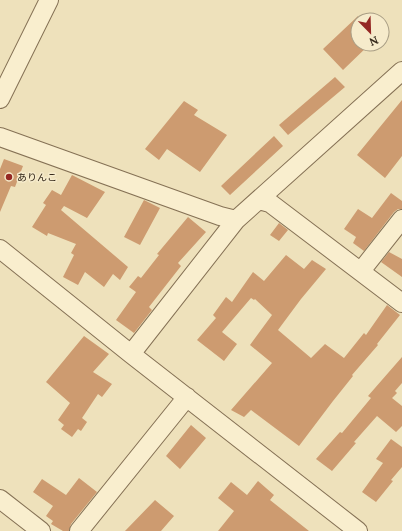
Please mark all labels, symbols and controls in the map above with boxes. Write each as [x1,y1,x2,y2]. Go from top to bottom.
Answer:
north arrow [350,12,390,52]
text: N [367,33,381,50]
place label: ありんこ [17,171,57,184]
marker: ありんこ [4,172,14,182]

